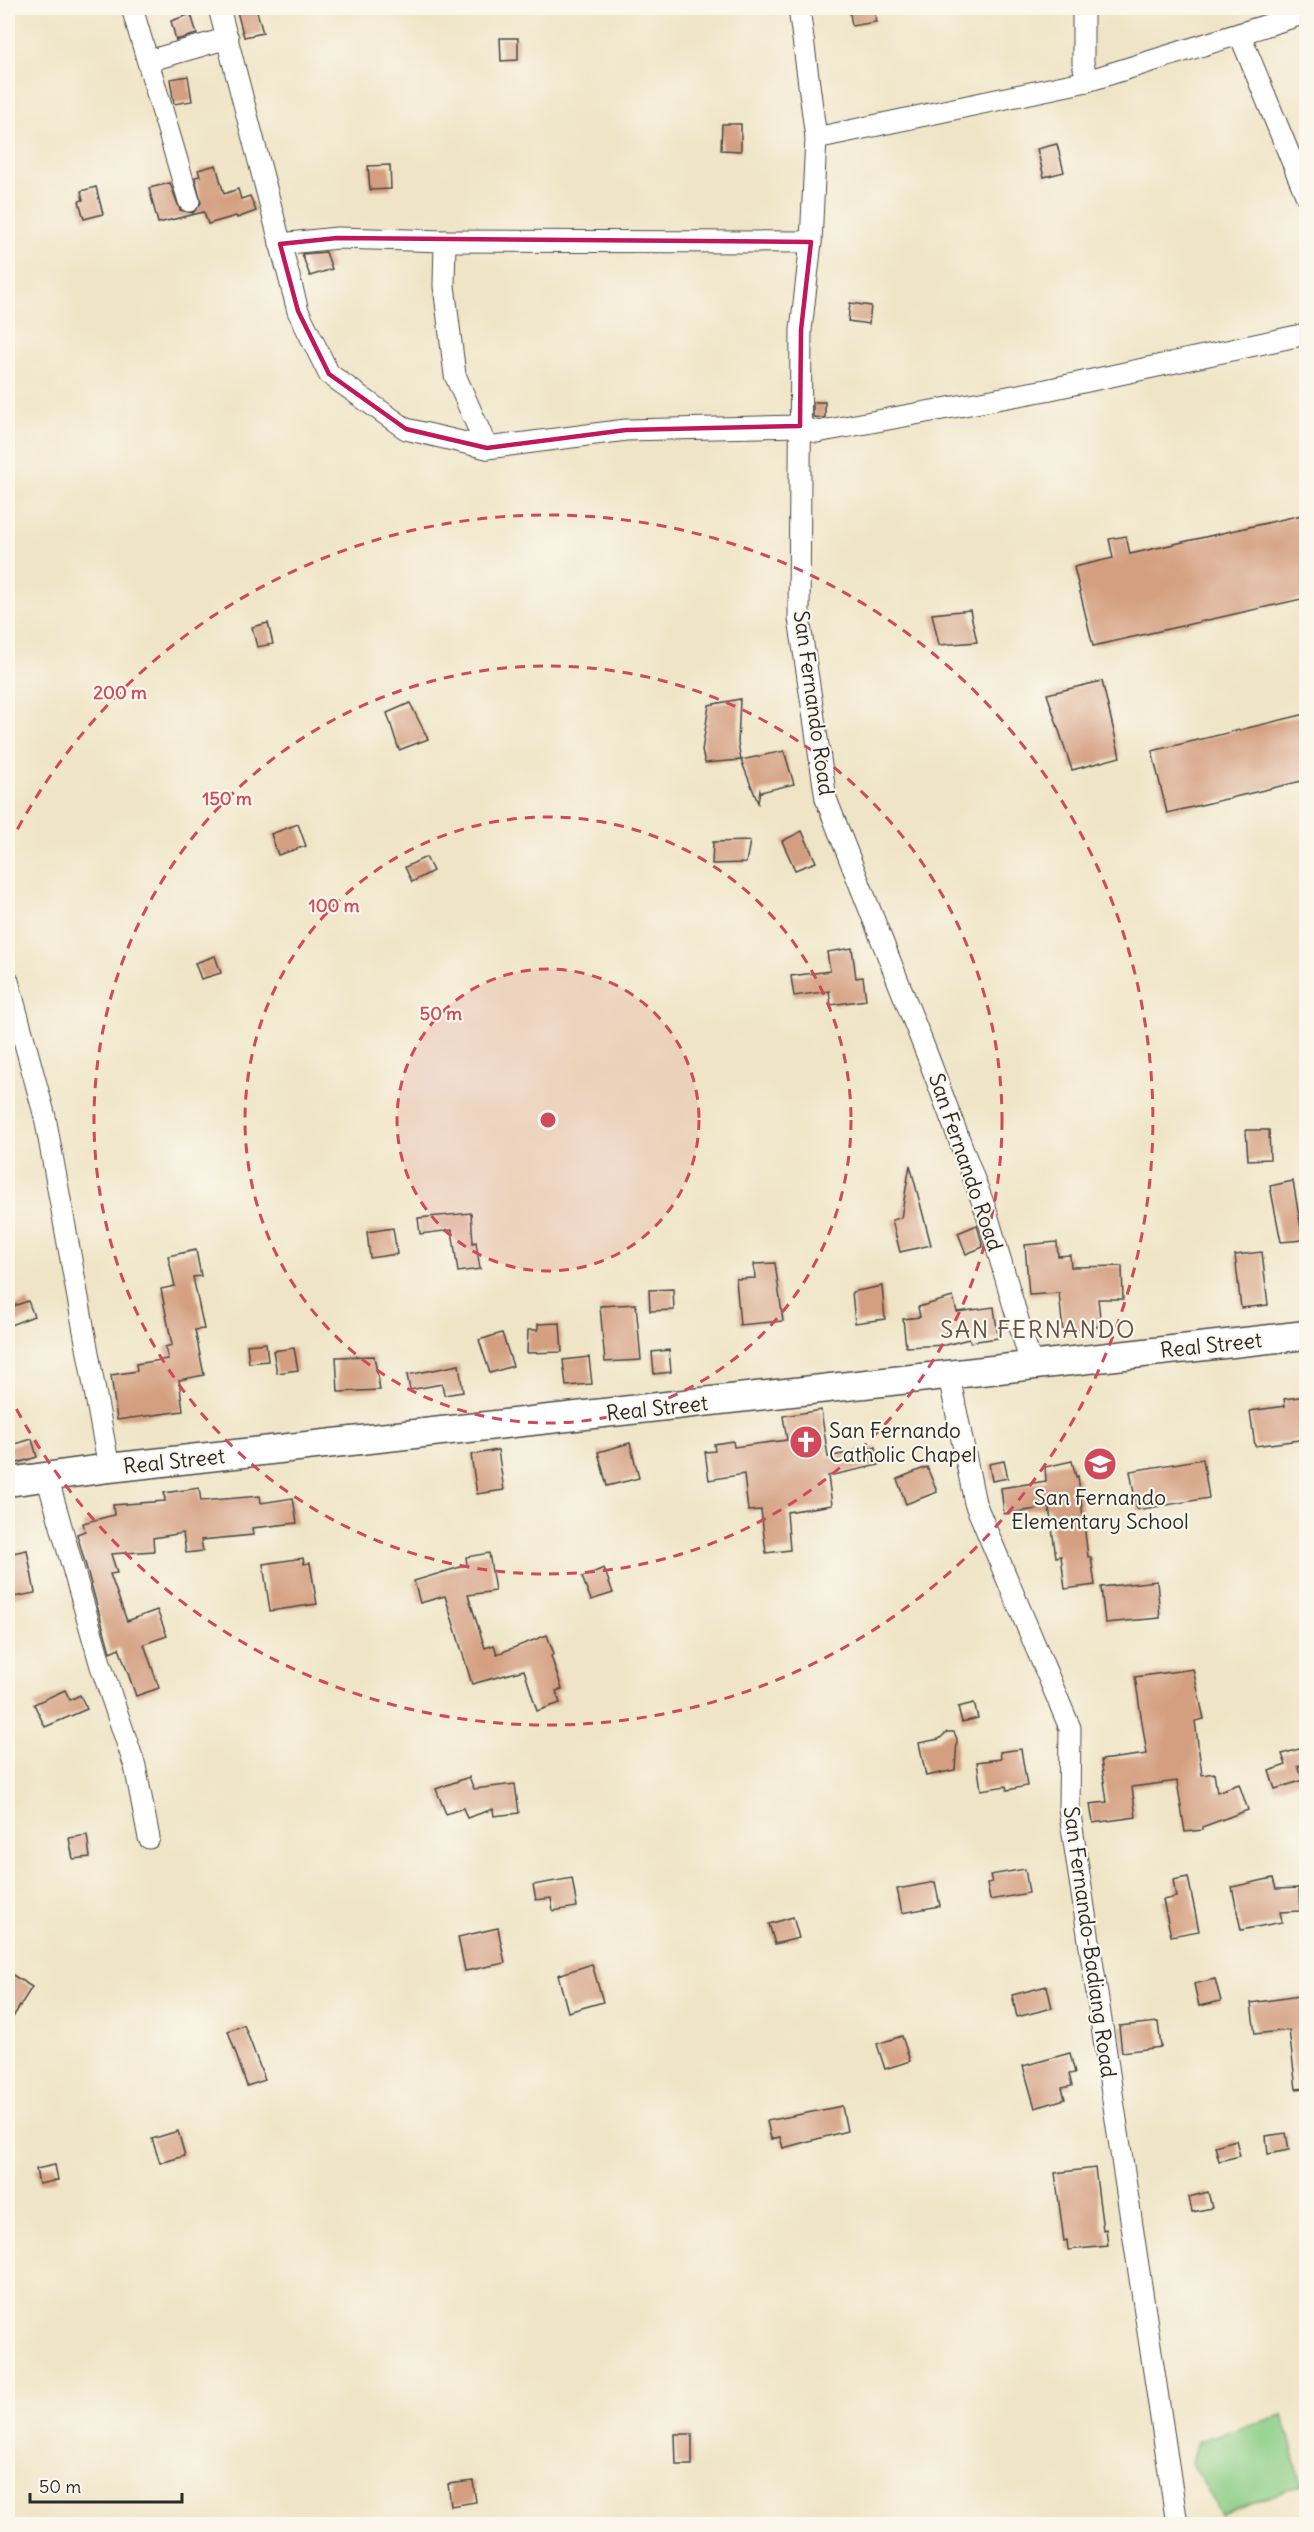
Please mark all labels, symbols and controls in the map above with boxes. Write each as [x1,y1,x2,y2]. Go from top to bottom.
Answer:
street label: San Fernando Road [788,609,840,797]
text: 200 m [93,681,147,704]
text: 150 m [202,787,252,810]
text: 100 m [309,894,360,917]
text: 50 m [420,1002,462,1025]
street label: San Fernando Road [923,1070,1009,1254]
centre of rings [538,1110,558,1130]
district label: SAN FERNANDO [940,1314,1136,1344]
street label: Real Street [1159,1326,1263,1364]
street label: Real Street [605,1389,709,1427]
place label: San Fernando Catholic Chapel [829,1417,977,1468]
church icon: San Fernando Catholic Chapel [788,1424,824,1460]
street label: Real Street [122,1442,226,1480]
school or university icon: San Fernando Elementary School [1082,1446,1118,1482]
place label: San Fernando Elementary School [1011,1484,1189,1535]
street label: San Fernando-Badiang Road [1058,1805,1122,2079]
scale bar [30,2466,182,2504]
text: 50 m [39,2475,81,2498]

